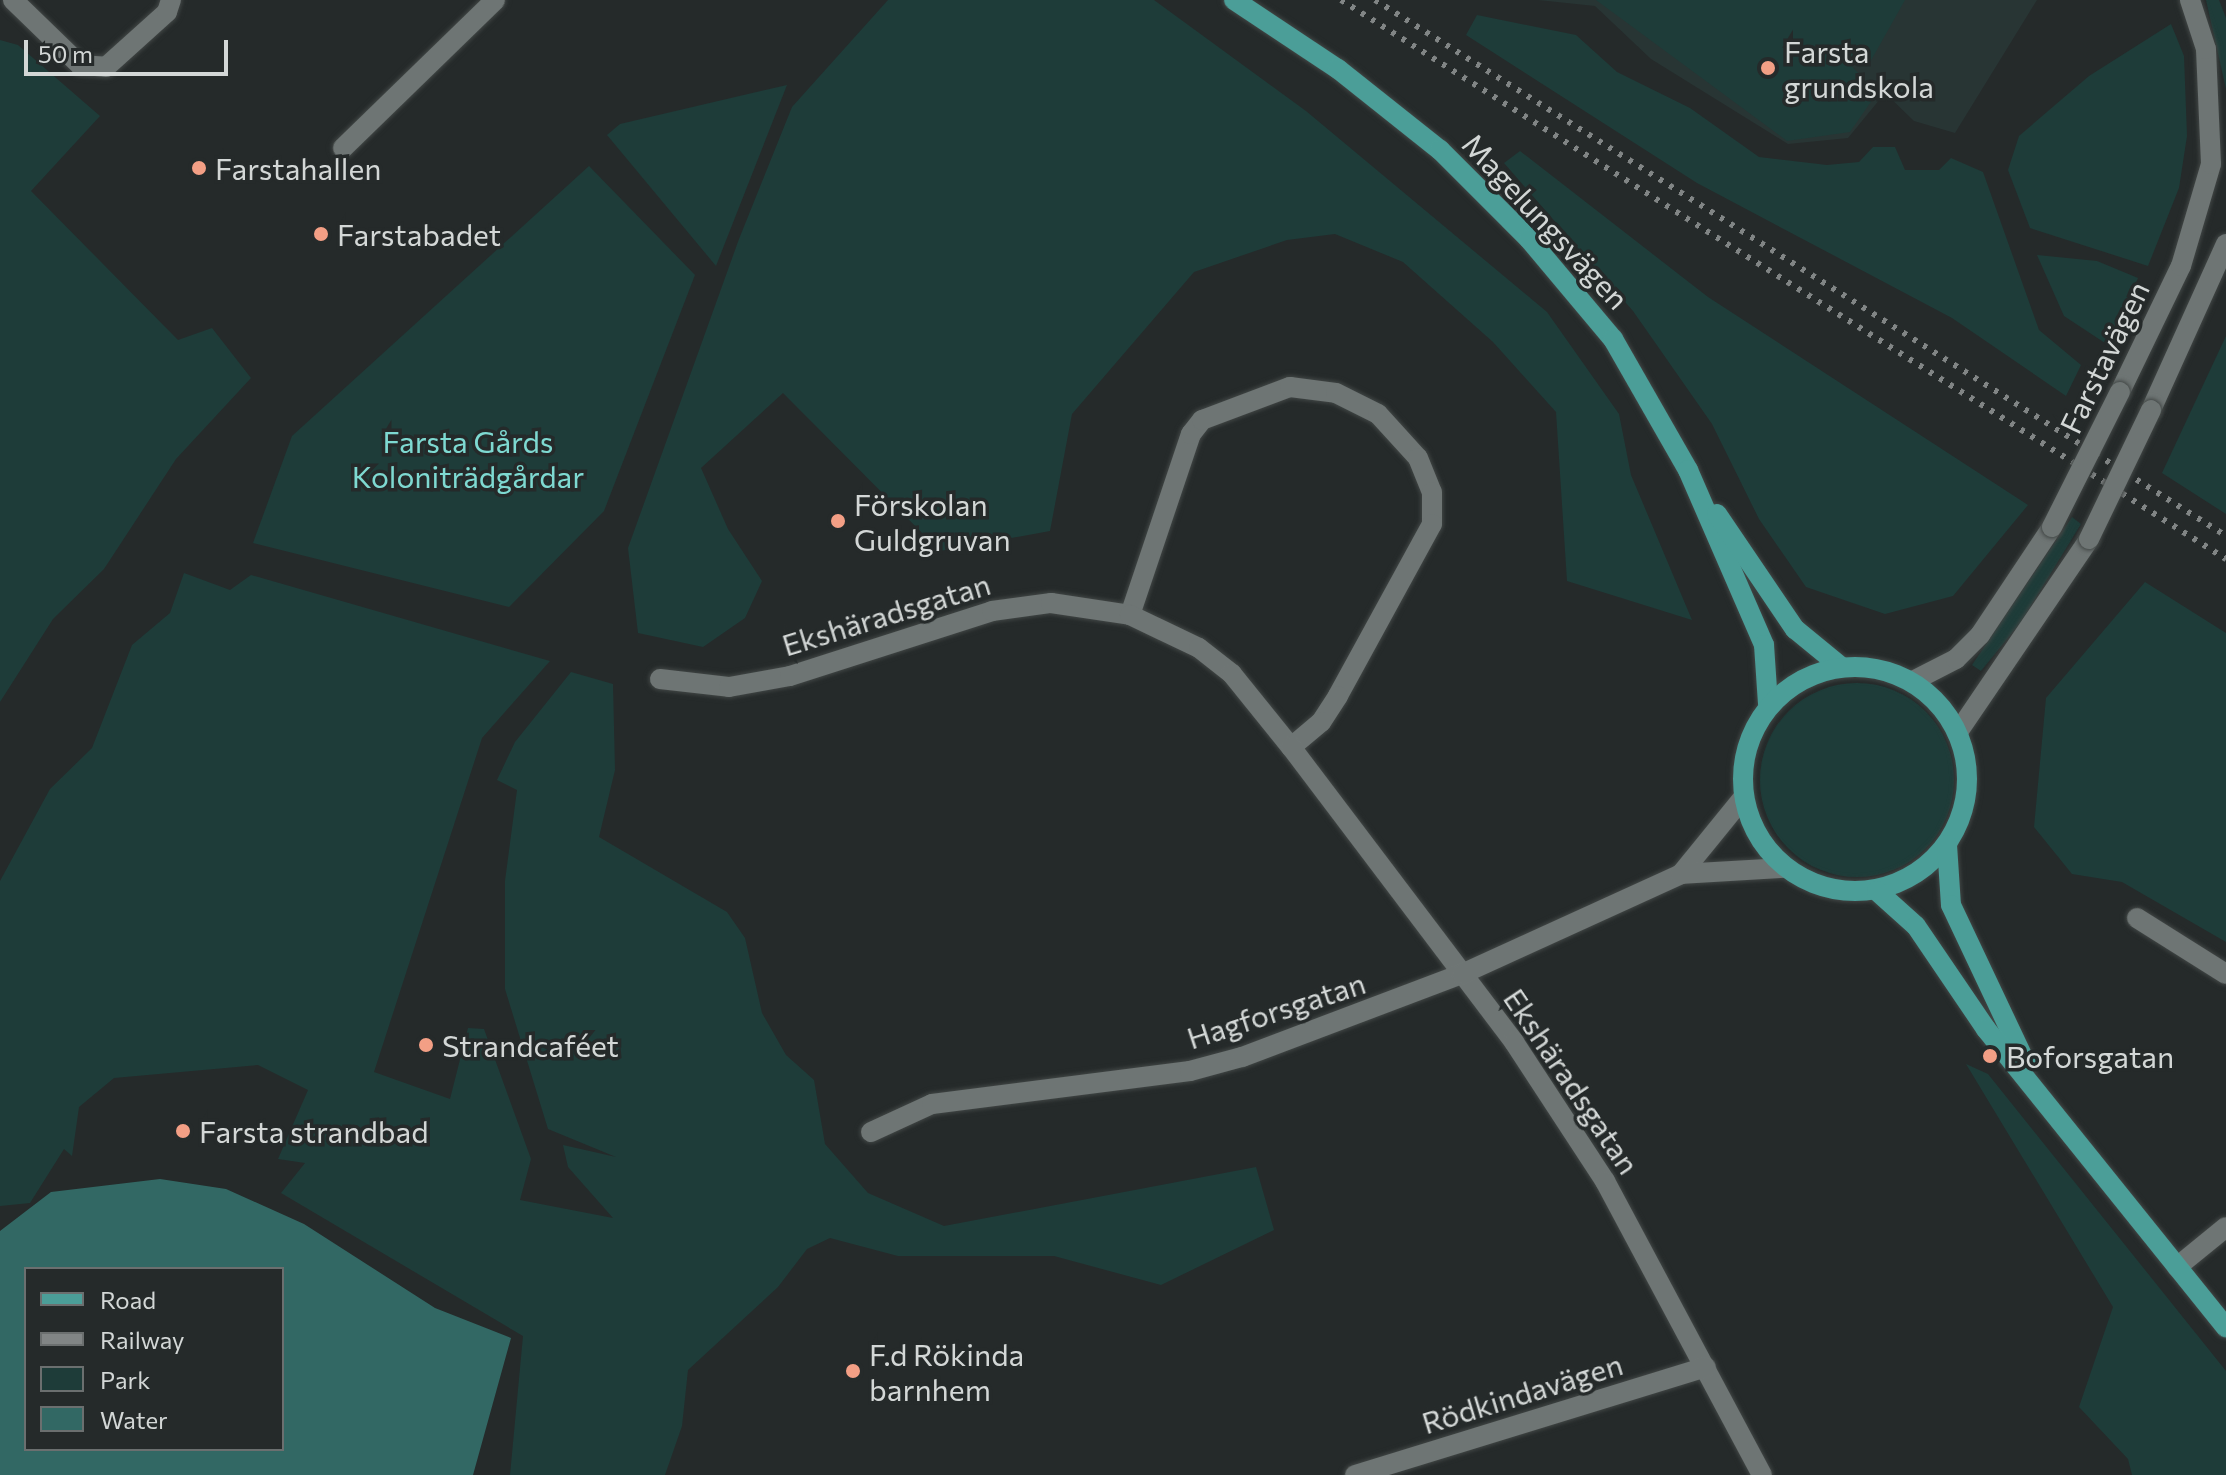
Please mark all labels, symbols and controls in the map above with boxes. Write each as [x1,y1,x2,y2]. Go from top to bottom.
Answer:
scale bar [28,24,232,74]
place label: Farsta grundskola [1784,33,1934,104]
text: 50 m [38,39,93,68]
marker: Farsta grundskola [1759,59,1777,77]
street label: Magelungsvägen [1456,126,1636,316]
place label: Farstahallen [215,150,381,186]
marker: Farstahallen [190,159,208,177]
place label: Farstabadet [337,216,501,252]
marker: Farstabadet [312,225,330,243]
street label: Farstavägen [2052,275,2156,439]
park label: Farsta Gårds Koloniträdgårdar [352,423,584,494]
place label: Förskolan Guldgruvan [854,486,1011,556]
marker: Förskolan Guldgruvan [829,512,847,530]
street label: Ekshäradsgatan [778,565,994,663]
street label: Hagforsgatan [1182,964,1370,1056]
street label: Ekshäradsgatan [1497,982,1647,1180]
place label: Strandcaféet [442,1027,619,1063]
marker: Strandcaféet [417,1036,435,1054]
place label: Boforsgatan [2006,1038,2174,1074]
marker: Boforsgatan [1981,1047,1999,1065]
place label: Farsta strandbad [199,1113,429,1149]
marker: Farsta strandbad [174,1122,192,1140]
legend [24,1267,284,1451]
text: Road [100,1285,156,1314]
text: Railway [100,1325,185,1354]
place label: F.d Rökinda barnhem [869,1336,1024,1406]
street label: Rödkindavägen [1417,1345,1627,1441]
marker: F.d Rökinda barnhem [844,1362,862,1380]
text: Park [100,1365,150,1394]
text: Water [100,1405,168,1434]

